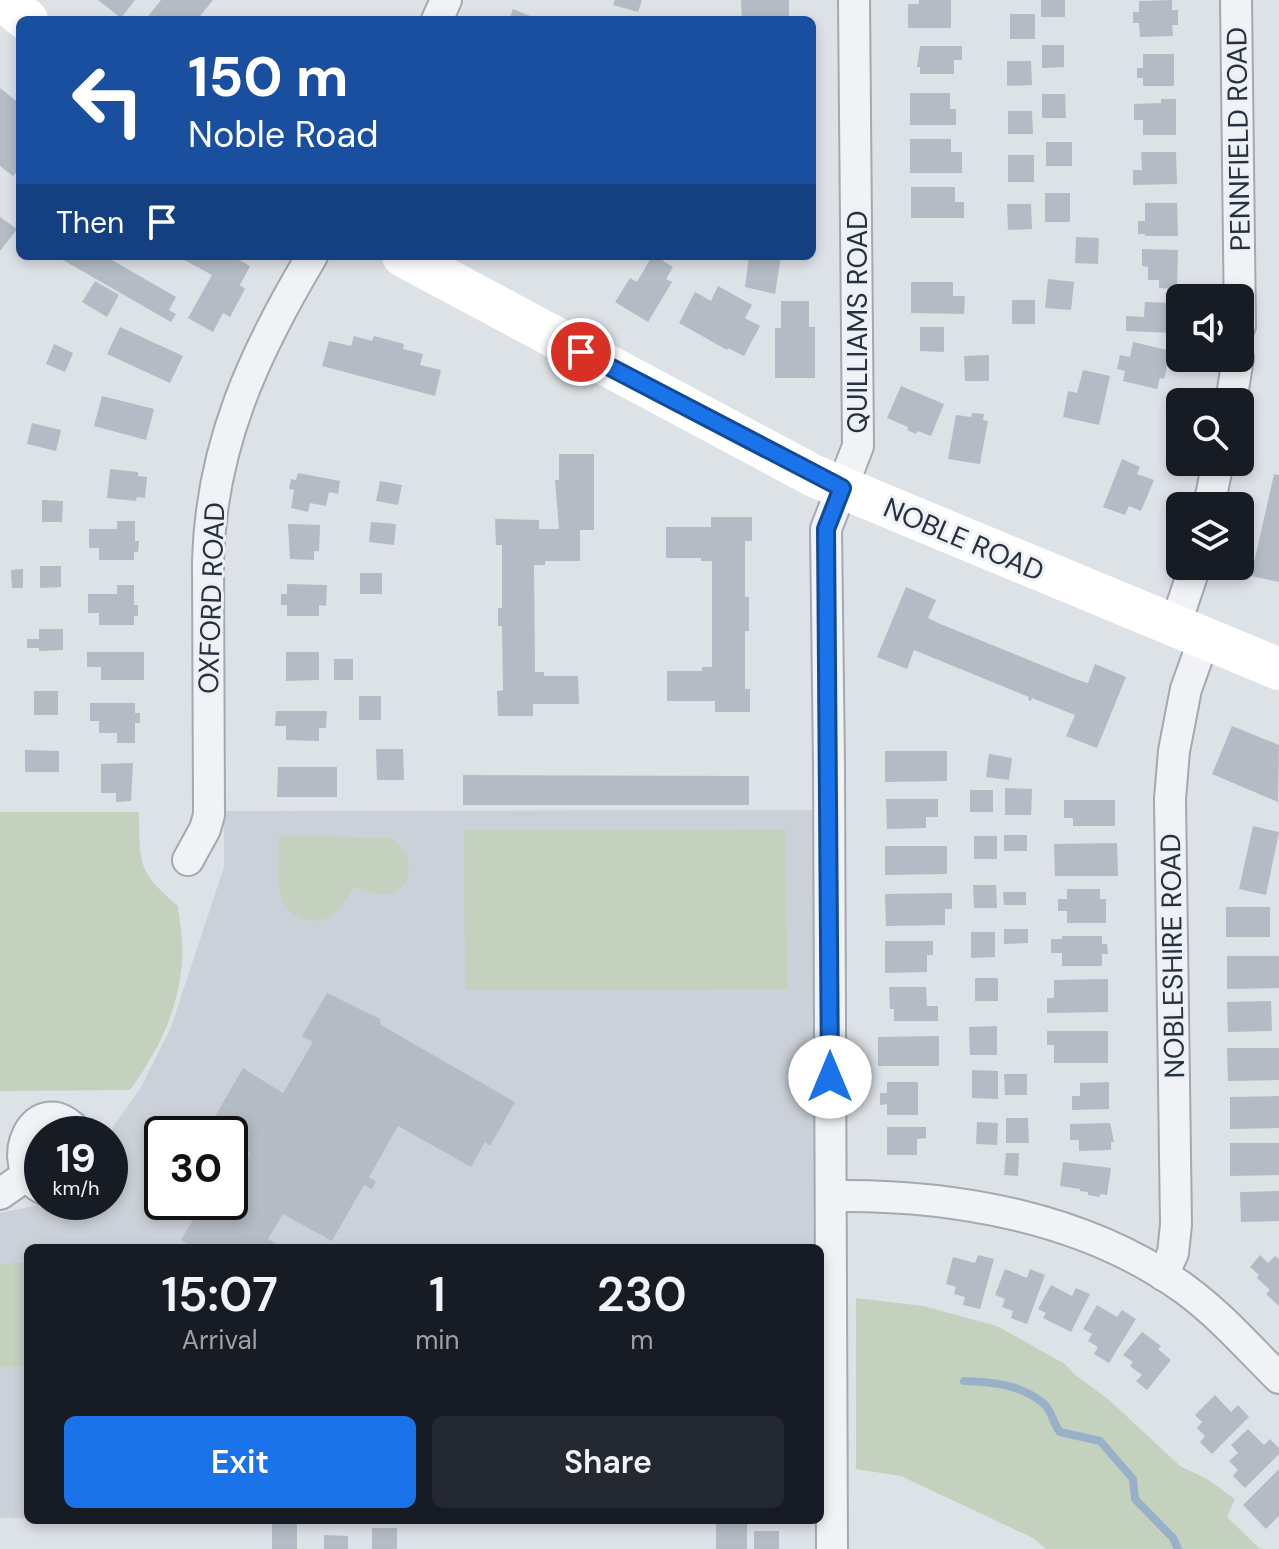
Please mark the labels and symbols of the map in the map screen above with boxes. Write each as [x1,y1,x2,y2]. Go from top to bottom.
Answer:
street label: PENNFIELD ROAD [1218,27,1259,251]
street label: QUILLIAMS ROAD [839,210,876,434]
pin [547,318,615,386]
street label: NOBLE ROAD [878,489,1050,590]
street label: OXFORD ROAD [190,501,233,695]
street label: NOBLESHIRE ROAD [1152,833,1193,1079]
position arrow [788,1035,872,1119]
speed limit sign: 30 [144,1116,248,1220]

